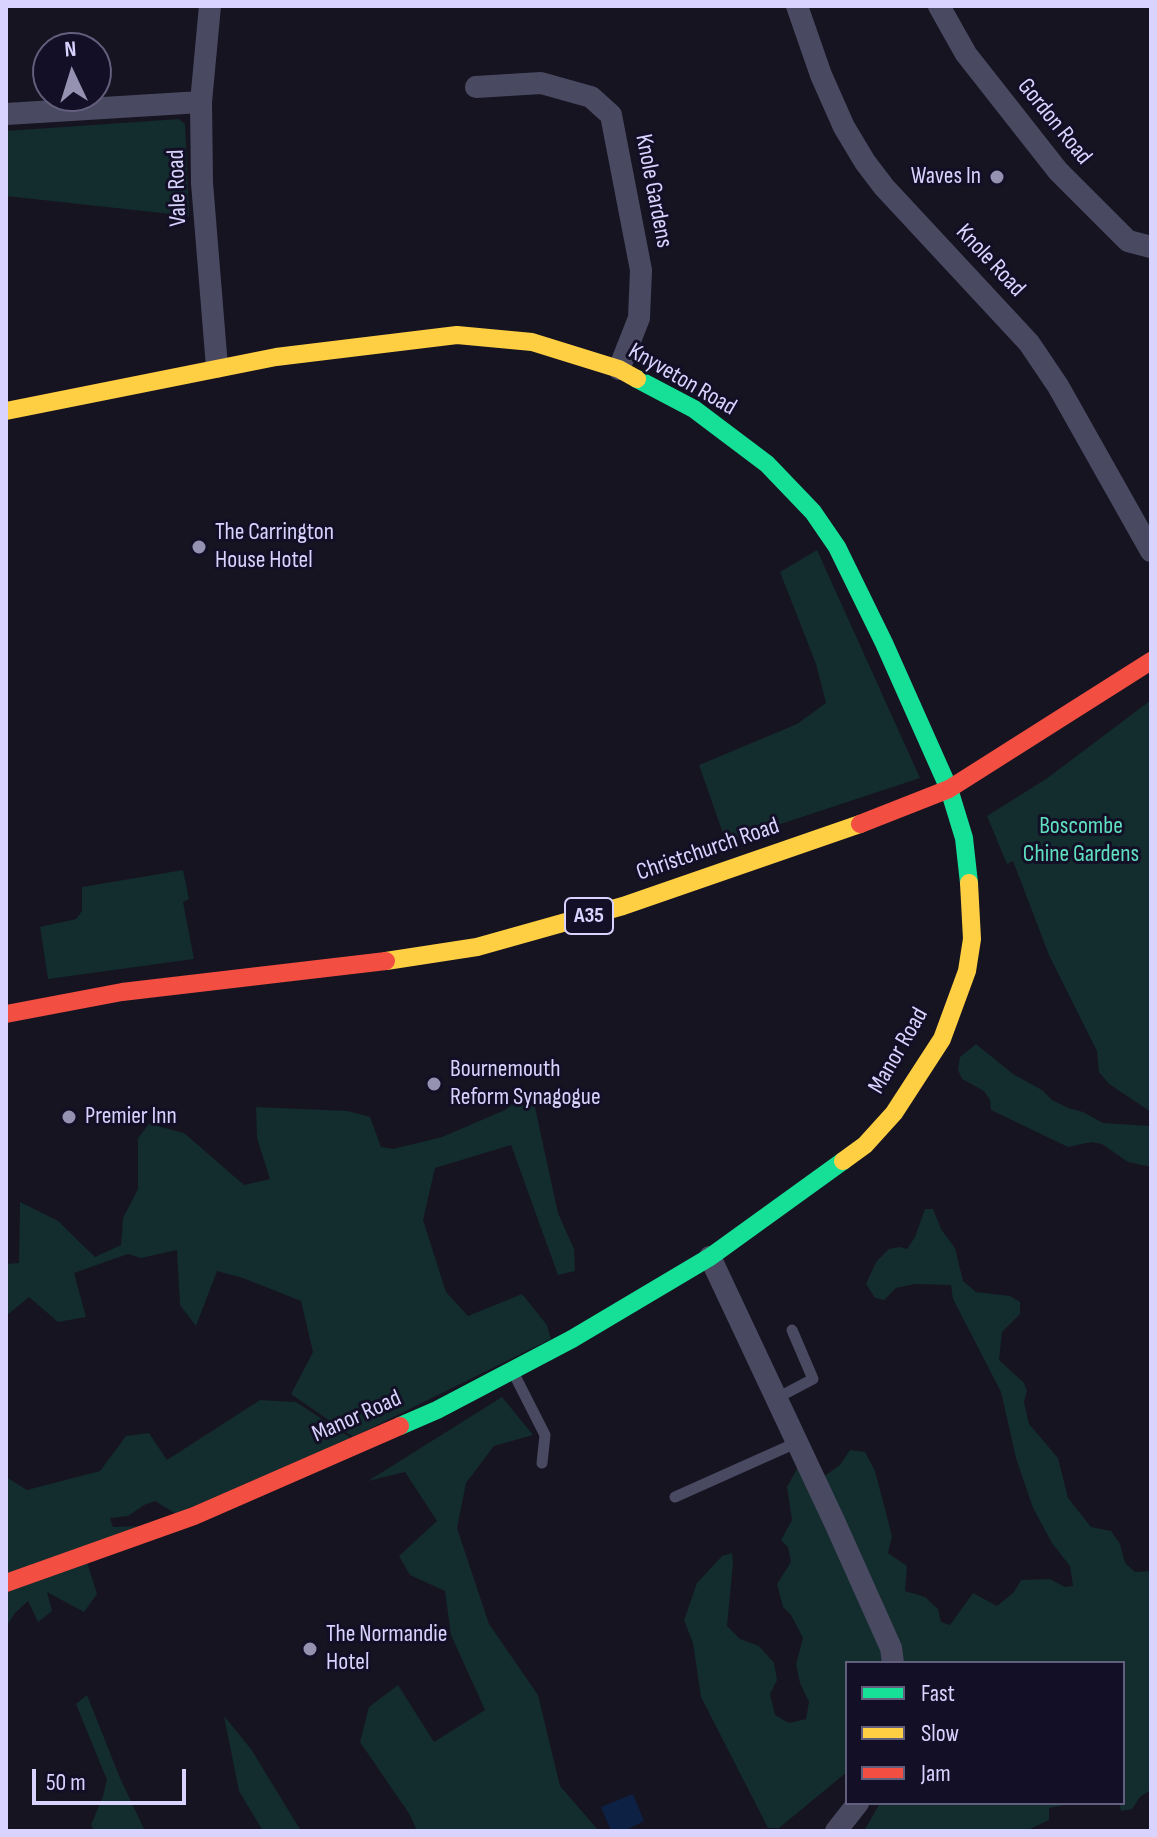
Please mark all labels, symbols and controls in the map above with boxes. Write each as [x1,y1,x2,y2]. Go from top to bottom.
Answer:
north arrow [32,32,112,112]
text: N [64,36,77,63]
street label: Gordon Road [1011,73,1097,171]
street label: Knole Gardens [628,132,678,250]
street label: Vale Road [162,149,194,227]
place label: Waves In [911,163,981,191]
marker: Waves In [988,168,1006,186]
street label: Knole Road [949,219,1031,303]
street label: Knyveton Road [623,338,741,422]
place label: The Carrington House Hotel [215,519,334,575]
marker: The Carrington House Hotel [190,538,208,556]
street label: Christchurch Road [633,812,783,888]
park label: Boscombe Chine Gardens [1023,813,1139,869]
road number: A35 [565,898,613,934]
street label: Manor Road [863,1003,935,1099]
place label: Bournemouth Reform Synagogue [450,1056,601,1112]
marker: Bournemouth Reform Synagogue [425,1075,443,1093]
place label: Premier Inn [85,1103,177,1131]
marker: Premier Inn [60,1108,78,1126]
street label: Manor Road [308,1385,406,1449]
place label: The Normandie Hotel [326,1621,447,1677]
marker: The Normandie Hotel [301,1640,319,1658]
legend [845,1661,1125,1805]
text: Fast [921,1679,955,1708]
text: Slow [921,1719,959,1748]
scale bar [36,1753,190,1803]
text: Jam [921,1759,951,1788]
text: 50 m [46,1768,86,1797]

